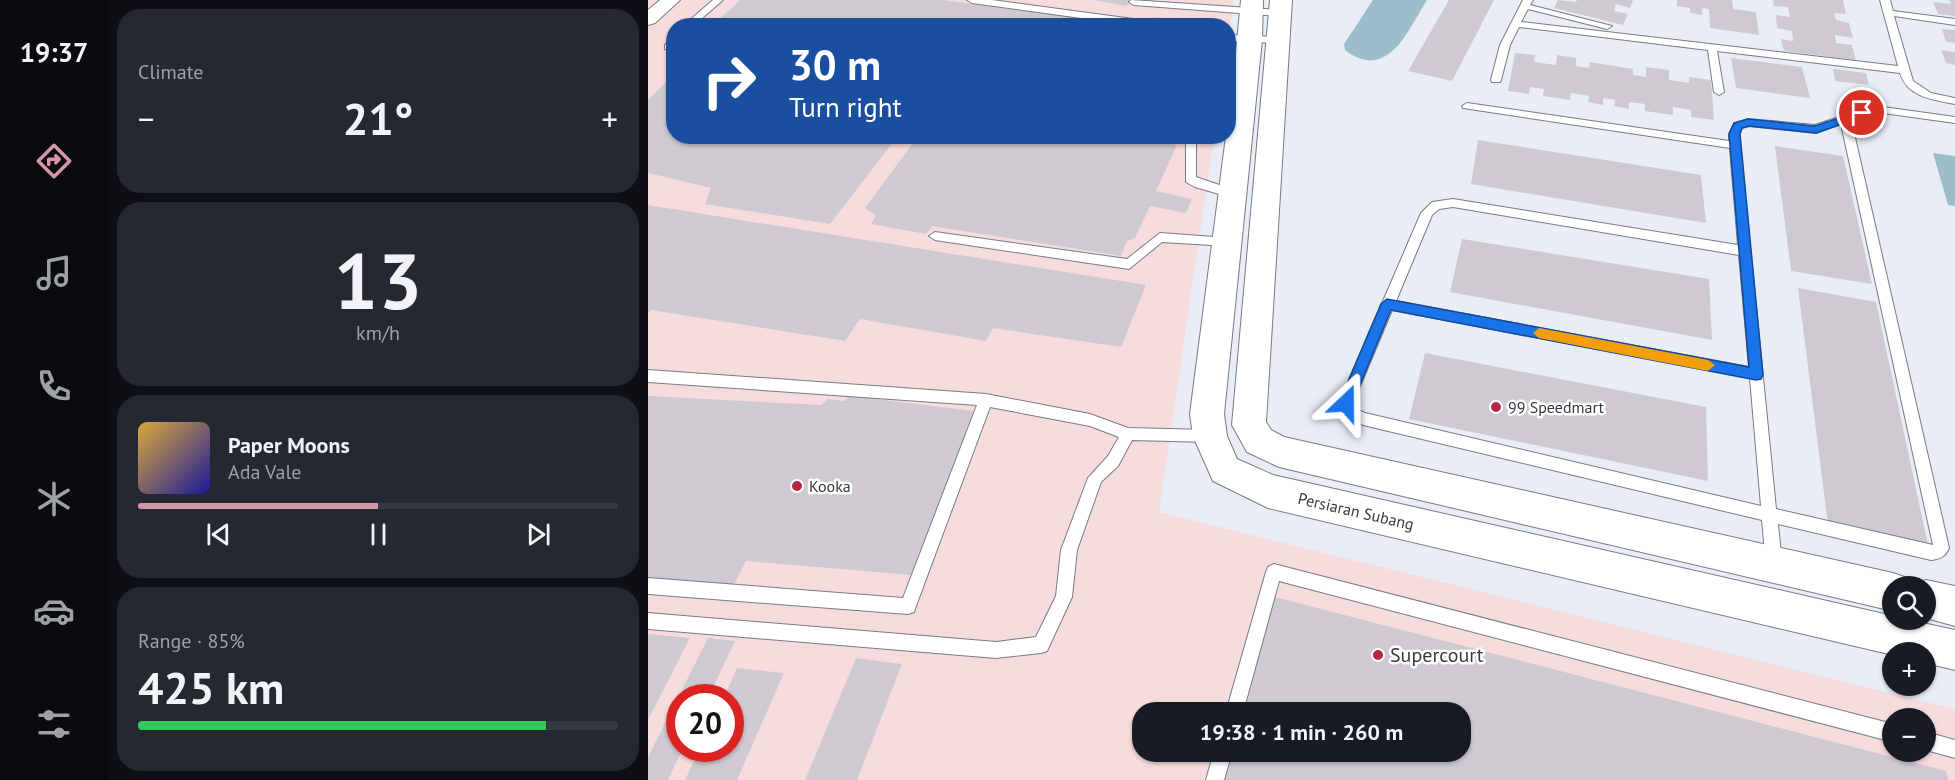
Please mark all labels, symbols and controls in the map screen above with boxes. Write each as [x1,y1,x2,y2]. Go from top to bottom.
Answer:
text: 19:37 [20,35,88,69]
text: 30 m [789,37,881,92]
icon: right [690,42,768,120]
text: Climate [138,59,204,85]
pin [1836,87,1887,138]
text: 21° [343,89,413,147]
text: Turn right [789,90,902,124]
icon: arrive [1845,96,1878,129]
text: − [138,97,155,140]
text: + [601,97,618,140]
icon: directions [33,140,75,182]
text: 13 [334,230,422,331]
icon: music [33,252,75,294]
text: km/h [356,320,400,346]
icon: phone [33,365,75,407]
position arrow [1314,371,1378,435]
place label: 99 Speedmart [1508,397,1604,417]
marker: 99 Speedmart [1489,400,1503,414]
text: Paper Moons [228,431,350,459]
text: Ada Vale [228,459,301,485]
place label: Kooka [809,476,851,496]
icon: climate [33,478,75,520]
marker: Kooka [790,479,804,493]
street label: Persiaran Subang [1296,488,1416,534]
icon: previous [202,518,235,551]
icon: pause [362,518,395,551]
icon: next [522,518,555,551]
map controls [1882,576,1936,762]
button: search [1882,576,1936,630]
icon: car [33,590,75,632]
text: Range · 85% [138,628,245,654]
place label: Supercourt [1390,642,1484,668]
button: + [1882,642,1936,696]
marker: Supercourt [1371,648,1385,662]
text: 425 km [138,658,284,716]
speed limit sign: 20 [666,684,744,762]
icon: filters [33,703,75,745]
button: − [1882,708,1936,762]
text: 19:38 · 1 min · 260 m [1200,718,1403,746]

